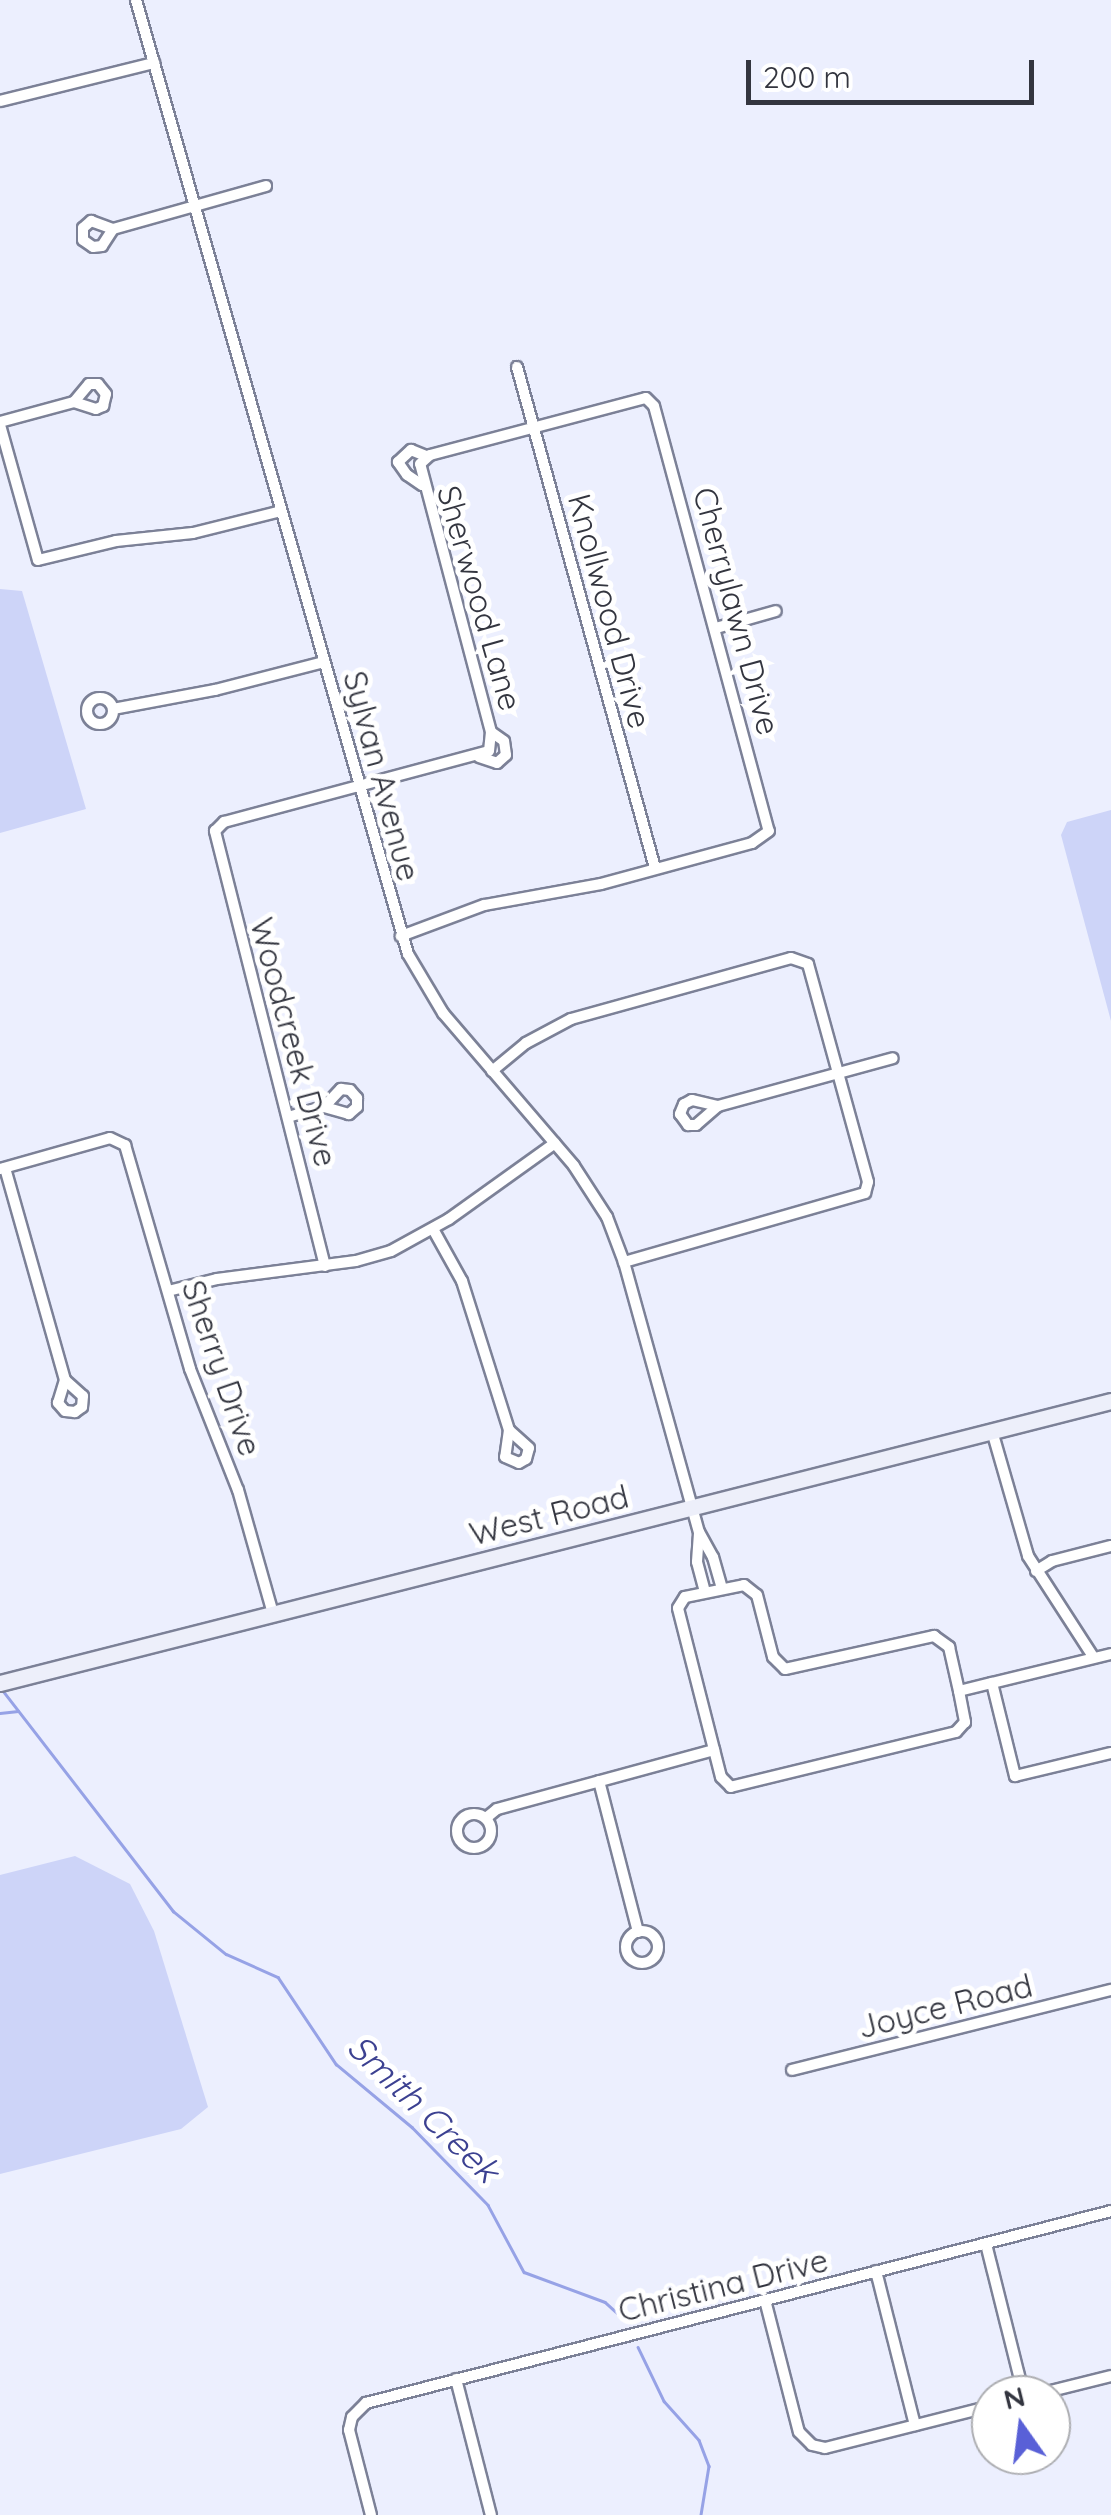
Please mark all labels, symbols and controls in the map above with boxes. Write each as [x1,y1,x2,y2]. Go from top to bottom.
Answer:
scale bar [751,40,1038,102]
text: 200 m [763,58,851,96]
street label: Sherwood Lane [430,481,530,715]
street label: Cherrylawn Drive [685,483,789,739]
street label: Knollwood Drive [560,490,660,732]
street label: Sylvan Avenue [336,667,428,885]
street label: Woodcreek Drive [242,914,346,1170]
street label: Sherry Drive [174,1275,270,1461]
street label: West Road [466,1477,632,1553]
street label: Joyce Road [854,1966,1036,2046]
water label: Smith Creek [340,2025,508,2191]
street label: Christina Drive [614,2240,832,2330]
north arrow [971,2375,1071,2475]
text: N [1000,2378,1028,2417]

